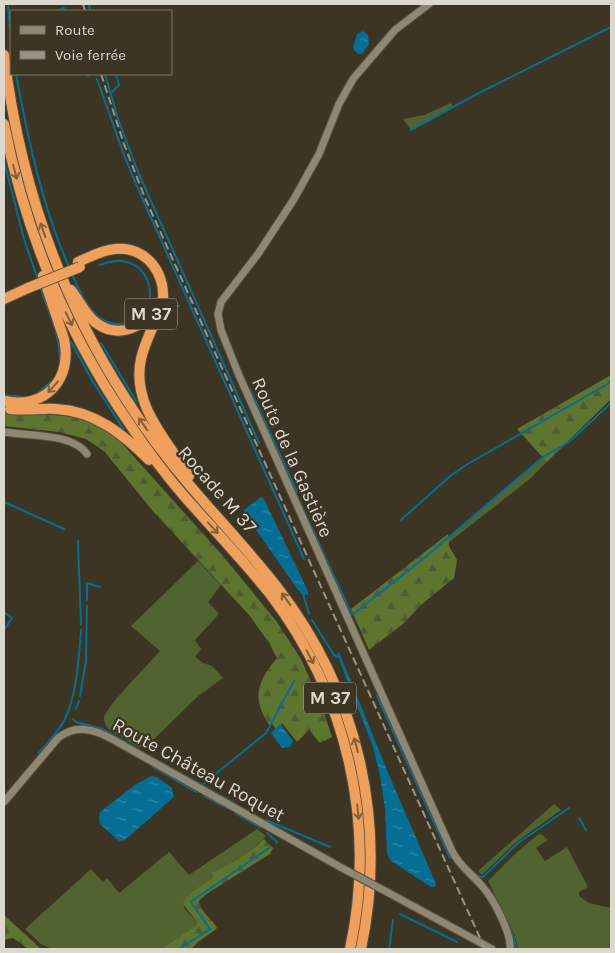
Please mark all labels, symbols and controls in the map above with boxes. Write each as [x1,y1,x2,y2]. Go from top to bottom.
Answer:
legend [10,10,172,75]
text: Route [55,21,95,39]
text: Voie ferrée [55,46,126,64]
one-way arrow [10,163,20,179]
one-way arrow [38,223,48,239]
road number: M 37 [125,298,177,329]
one-way arrow [64,311,74,326]
street label: Route de la Gastière [247,374,337,541]
one-way arrow [48,380,59,393]
one-way arrow [137,418,148,431]
street label: Rocade M 37 [173,441,261,538]
one-way arrow [207,522,218,535]
one-way arrow [281,593,292,606]
one-way arrow [306,650,316,664]
road number: M 37 [304,682,356,714]
street label: Route Château Roquet [109,713,288,826]
one-way arrow [351,737,361,753]
one-way arrow [353,803,363,819]

